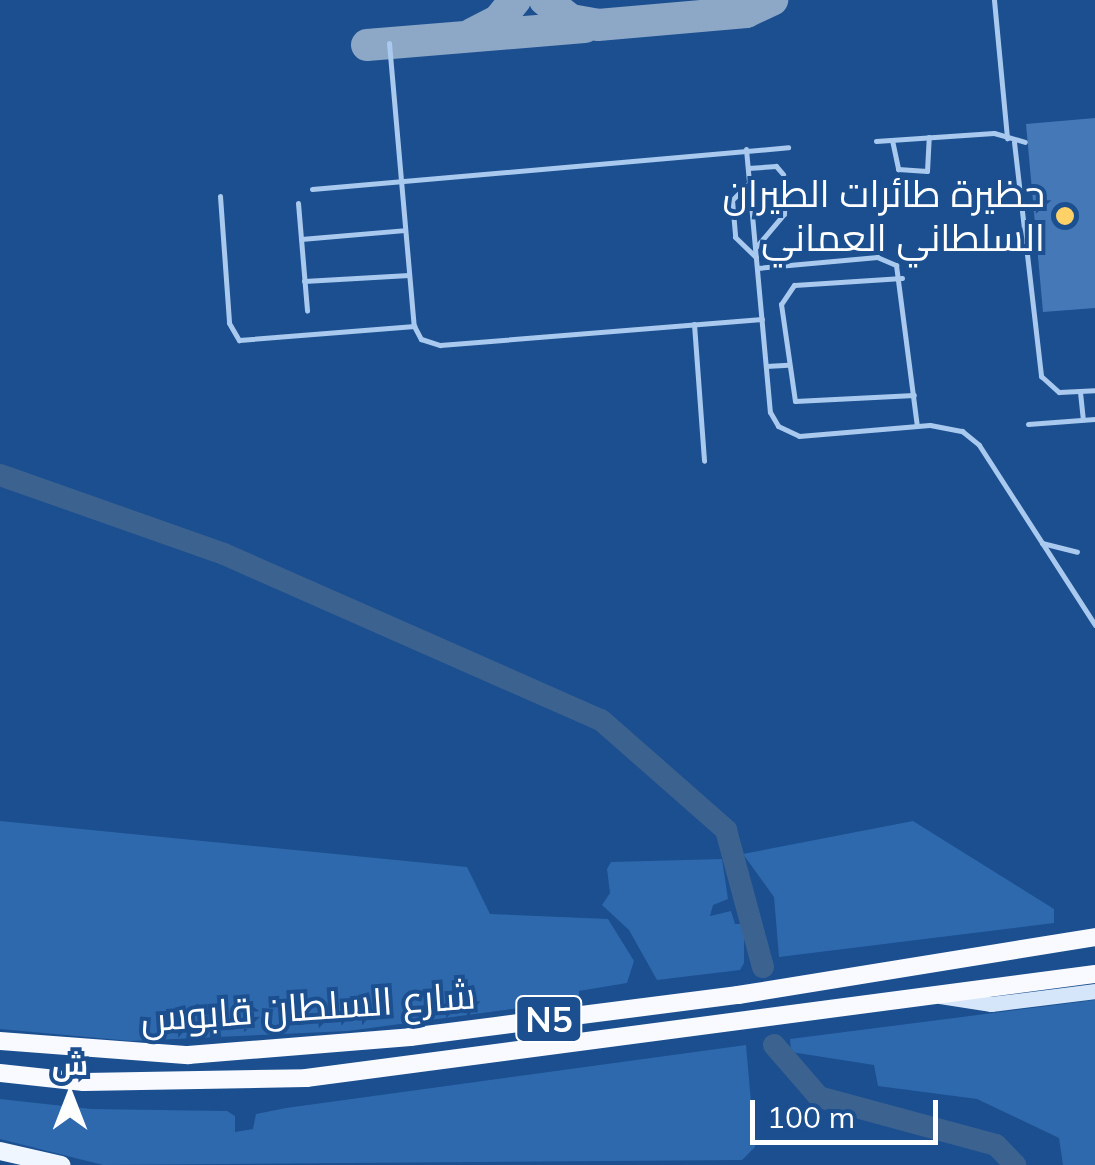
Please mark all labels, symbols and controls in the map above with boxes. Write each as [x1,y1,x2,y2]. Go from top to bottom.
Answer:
place label: حظيرة طائرات الطيران السلطاني العماني [722,171,1045,260]
marker: حظيرة طائرات الطيران السلطاني العماني [1054,205,1076,227]
street label: شارع السلطان قابوس [139,973,477,1041]
road number: N5 [514,989,584,1049]
north arrow [20,1045,120,1145]
text: ش [52,1047,88,1082]
scale bar [755,1080,942,1142]
text: 100 m [767,1098,855,1136]

